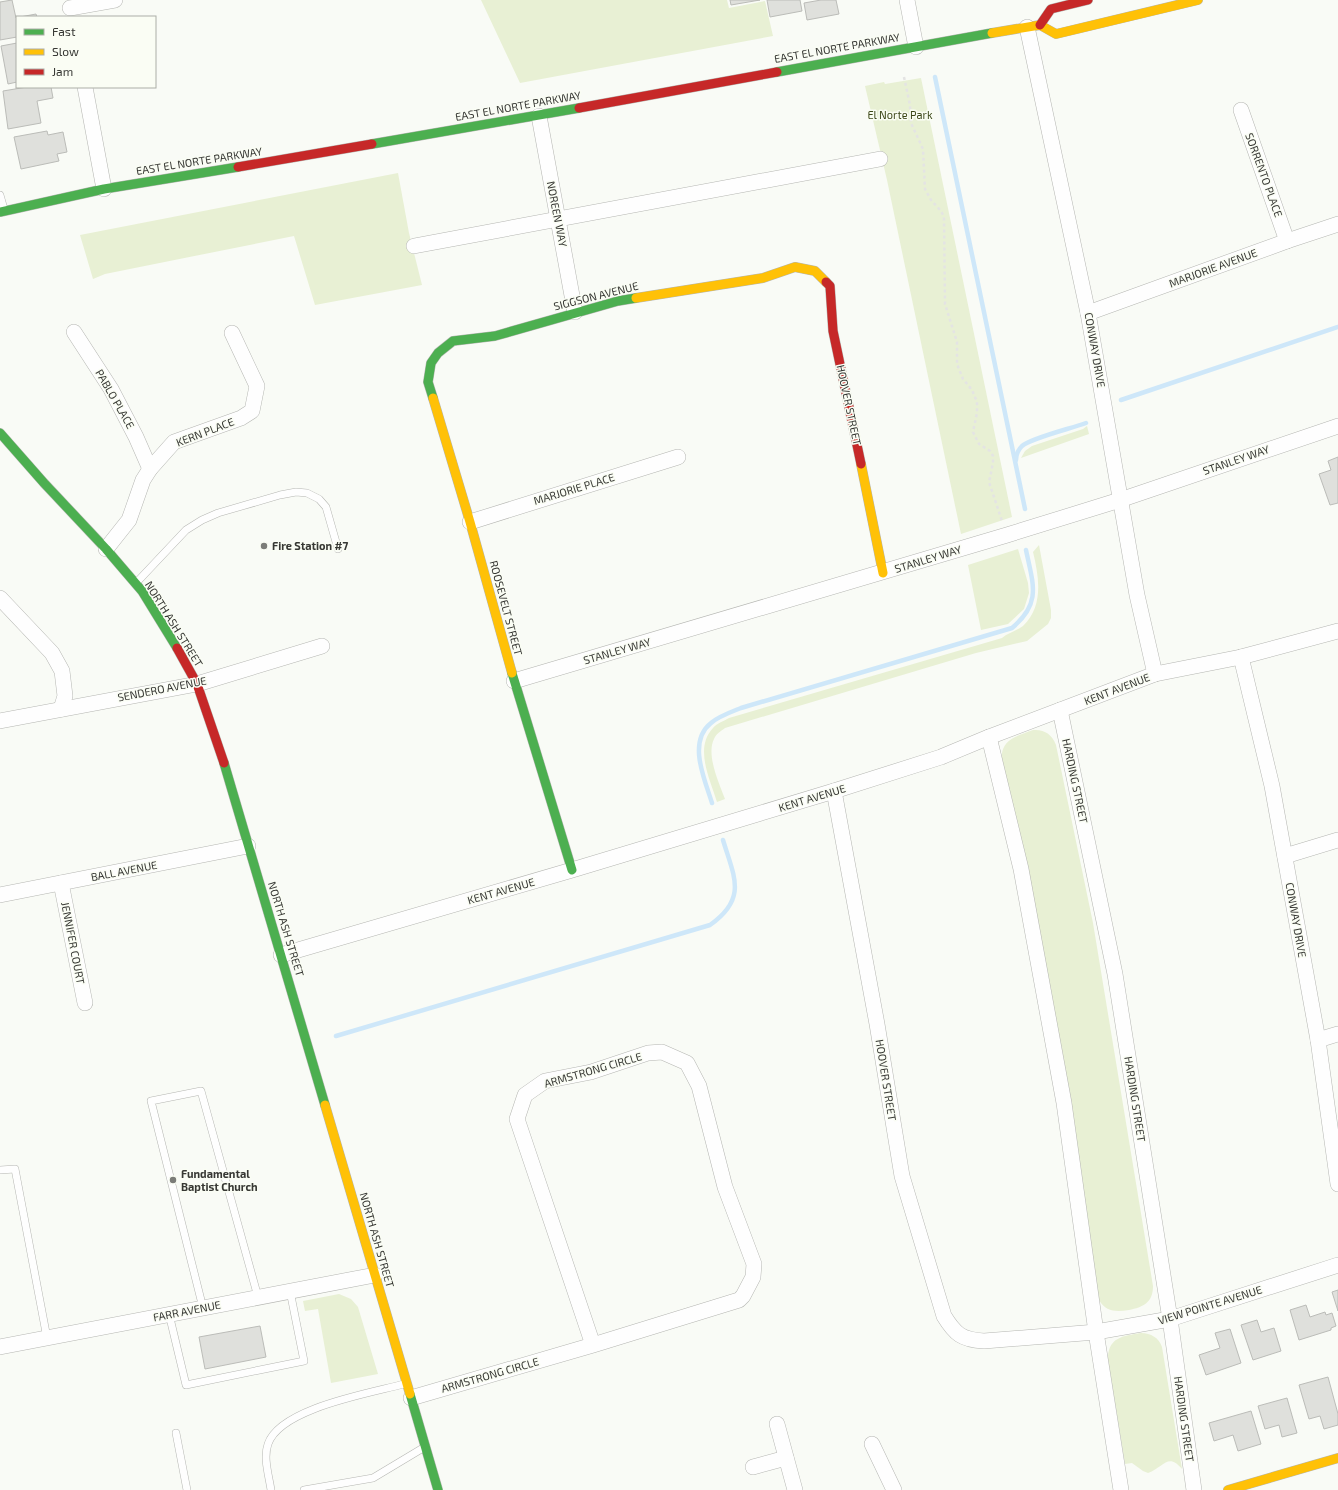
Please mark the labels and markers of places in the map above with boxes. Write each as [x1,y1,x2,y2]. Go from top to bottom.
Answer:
place label: Fire Station #7 [272,539,348,552]
marker: Fire Station #7 [259,541,269,551]
place label: Fundamental Baptist Church [181,1167,258,1193]
marker: Fundamental Baptist Church [168,1175,178,1185]

